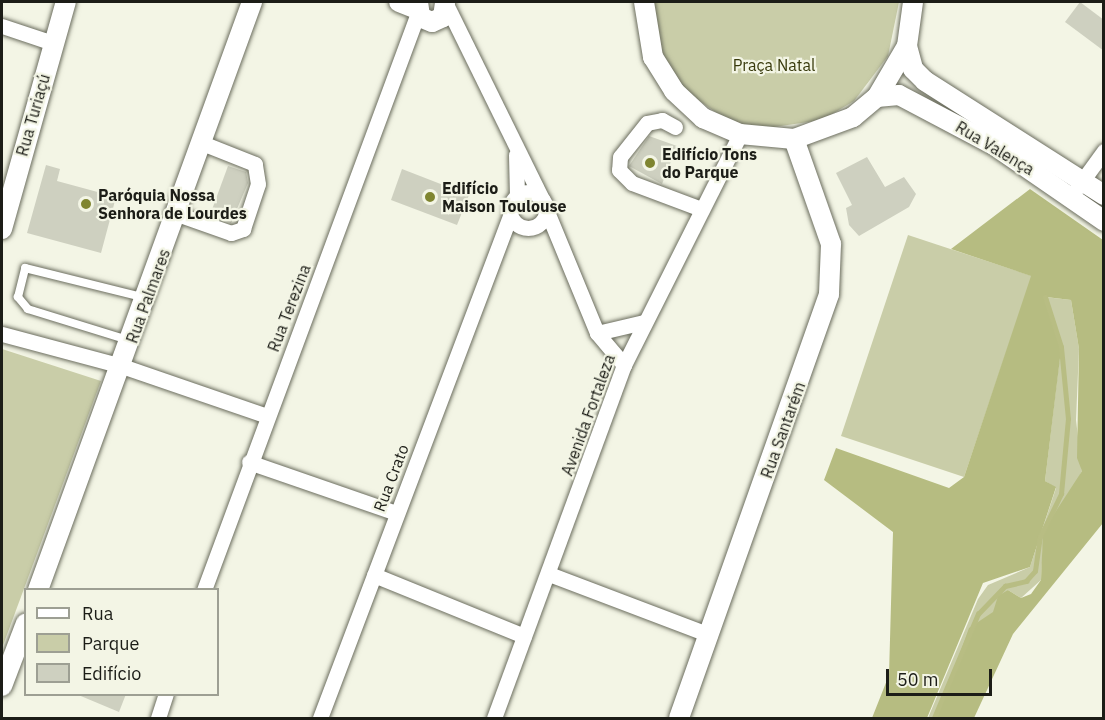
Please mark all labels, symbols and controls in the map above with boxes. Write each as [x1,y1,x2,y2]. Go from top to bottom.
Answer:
park label: Praça Natal [733,55,815,75]
street label: Rua Turiaçú [12,72,54,158]
street label: Rua Valença [952,117,1038,179]
place label: Edifício Tons do Parque [662,144,757,182]
marker: Edifício Tons do Parque [643,156,657,170]
place label: Edifício Maison Toulouse [442,178,567,216]
place label: Paróquia Nossa Senhora de Lourdes [98,185,247,223]
marker: Edifício Maison Toulouse [423,190,437,204]
marker: Paróquia Nossa Senhora de Lourdes [79,197,93,211]
street label: Rua Palmares [122,246,174,346]
street label: Rua Terezina [264,262,314,354]
street label: Avenida Fortaleza [557,352,619,478]
street label: Rua Santarém [757,379,809,481]
street label: Rua Crato [369,442,413,514]
legend [24,588,219,696]
text: Rua [82,602,113,625]
text: Parque [82,632,139,655]
scale bar [889,657,996,695]
text: Edifício [82,662,141,685]
text: 50 m [897,668,939,691]

